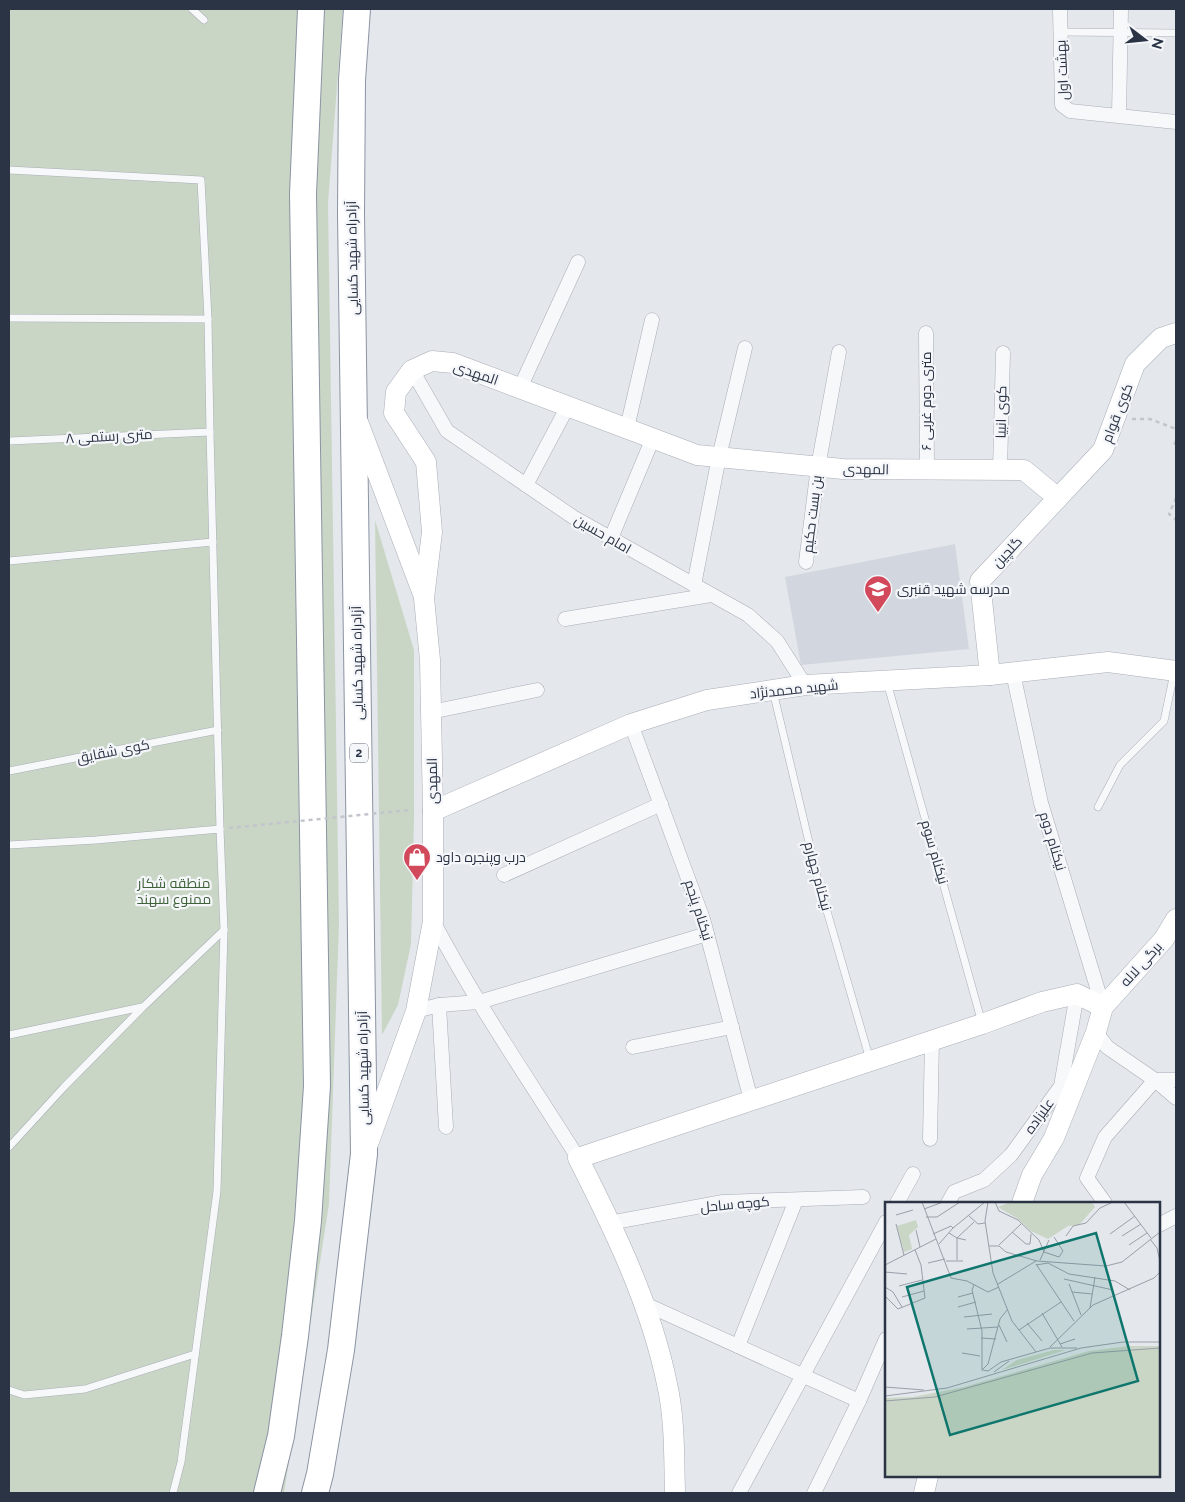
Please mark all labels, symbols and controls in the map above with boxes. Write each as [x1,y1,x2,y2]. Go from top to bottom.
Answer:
north arrow [1120,15,1170,65]
text: N [1148,36,1167,51]
street label: بهشت اول [1052,39,1073,101]
street label: آزادراه شهید کسایی [343,201,361,315]
street label: ۶ متری دوم غربی [918,351,936,451]
street label: المهدی [451,358,501,388]
street label: کوی قوام [1098,381,1137,446]
street label: کوی انبیا [993,385,1009,439]
street label: ۸ متری رستمی [65,426,153,446]
street label: المهدی [843,461,889,477]
street label: بن بست حکیم [799,474,827,554]
street label: امام حسین [571,511,634,558]
street label: گلچین [989,533,1027,572]
school or university icon: مدرسه شهید قنبری [863,574,893,613]
place label: مدرسه شهید قنبری [897,581,1010,597]
street label: آزادراه شهید کسایی [348,606,366,720]
street label: شهید محمدنژاد [749,676,839,702]
street label: کوی شقایق [75,736,151,767]
road number: 2 [350,744,368,762]
street label: المهدی [424,758,440,804]
street label: نیکنام دوم [1035,810,1070,873]
street label: نیکنام سوم [916,818,952,887]
street label: نیکنام چهارم [799,840,835,913]
shop icon: درب وپنجره داود [402,842,432,881]
place label: درب وپنجره داود [436,849,526,867]
park label: منطقه شکار ممنوع سهند [137,875,211,908]
street label: نیکنام پنجم [680,877,716,943]
street label: برگی لاله [1117,938,1165,990]
street label: آزادراه شهید کسایی [354,1011,372,1125]
street label: علیزاده [1021,1095,1057,1137]
street label: کوچه ساحل [700,1193,771,1217]
inset map [885,1202,1160,1477]

